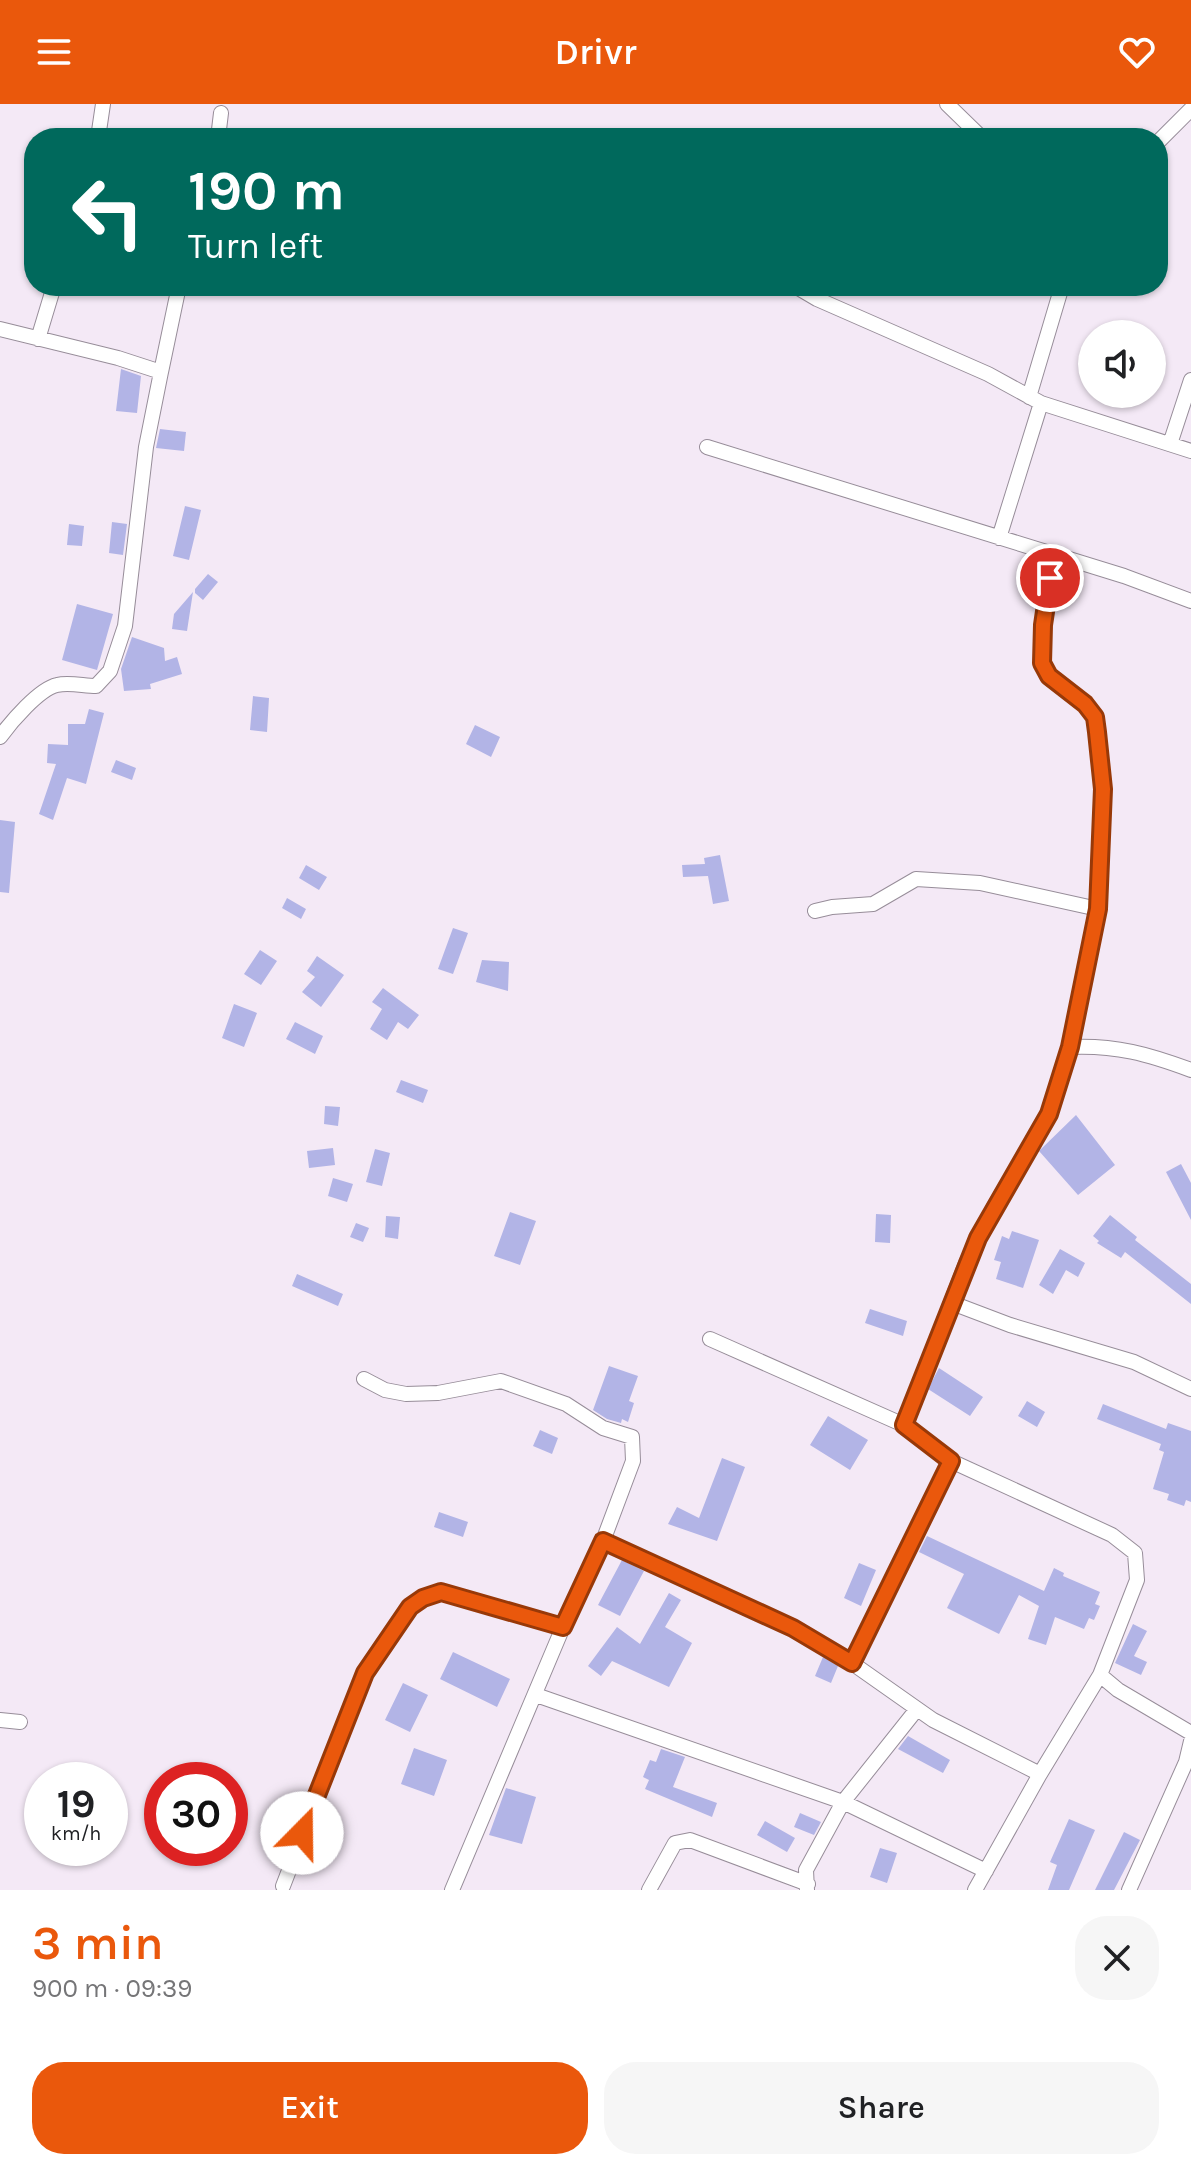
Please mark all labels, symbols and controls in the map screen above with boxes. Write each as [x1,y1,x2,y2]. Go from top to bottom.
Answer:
icon: menu [32,30,76,74]
icon: heart [1115,30,1159,74]
text: Drivr [554,31,637,73]
text: 190 m [188,158,345,223]
icon: left [56,160,160,264]
text: Turn left [188,225,323,267]
map controls [1078,320,1166,408]
button: sound [1078,320,1166,408]
pin [1016,544,1084,612]
icon: arrive [1028,556,1072,600]
speed limit sign: 30 [144,1762,248,1866]
text: 19 [57,1780,95,1827]
position arrow [260,1791,344,1875]
text: km/h [51,1822,101,1845]
text: 3 min [32,1915,164,1971]
button: close [1075,1916,1159,2000]
text: 900 m · 09:39 [32,1973,192,2004]
button: Exit [32,2062,588,2154]
button: Share [604,2062,1159,2154]

